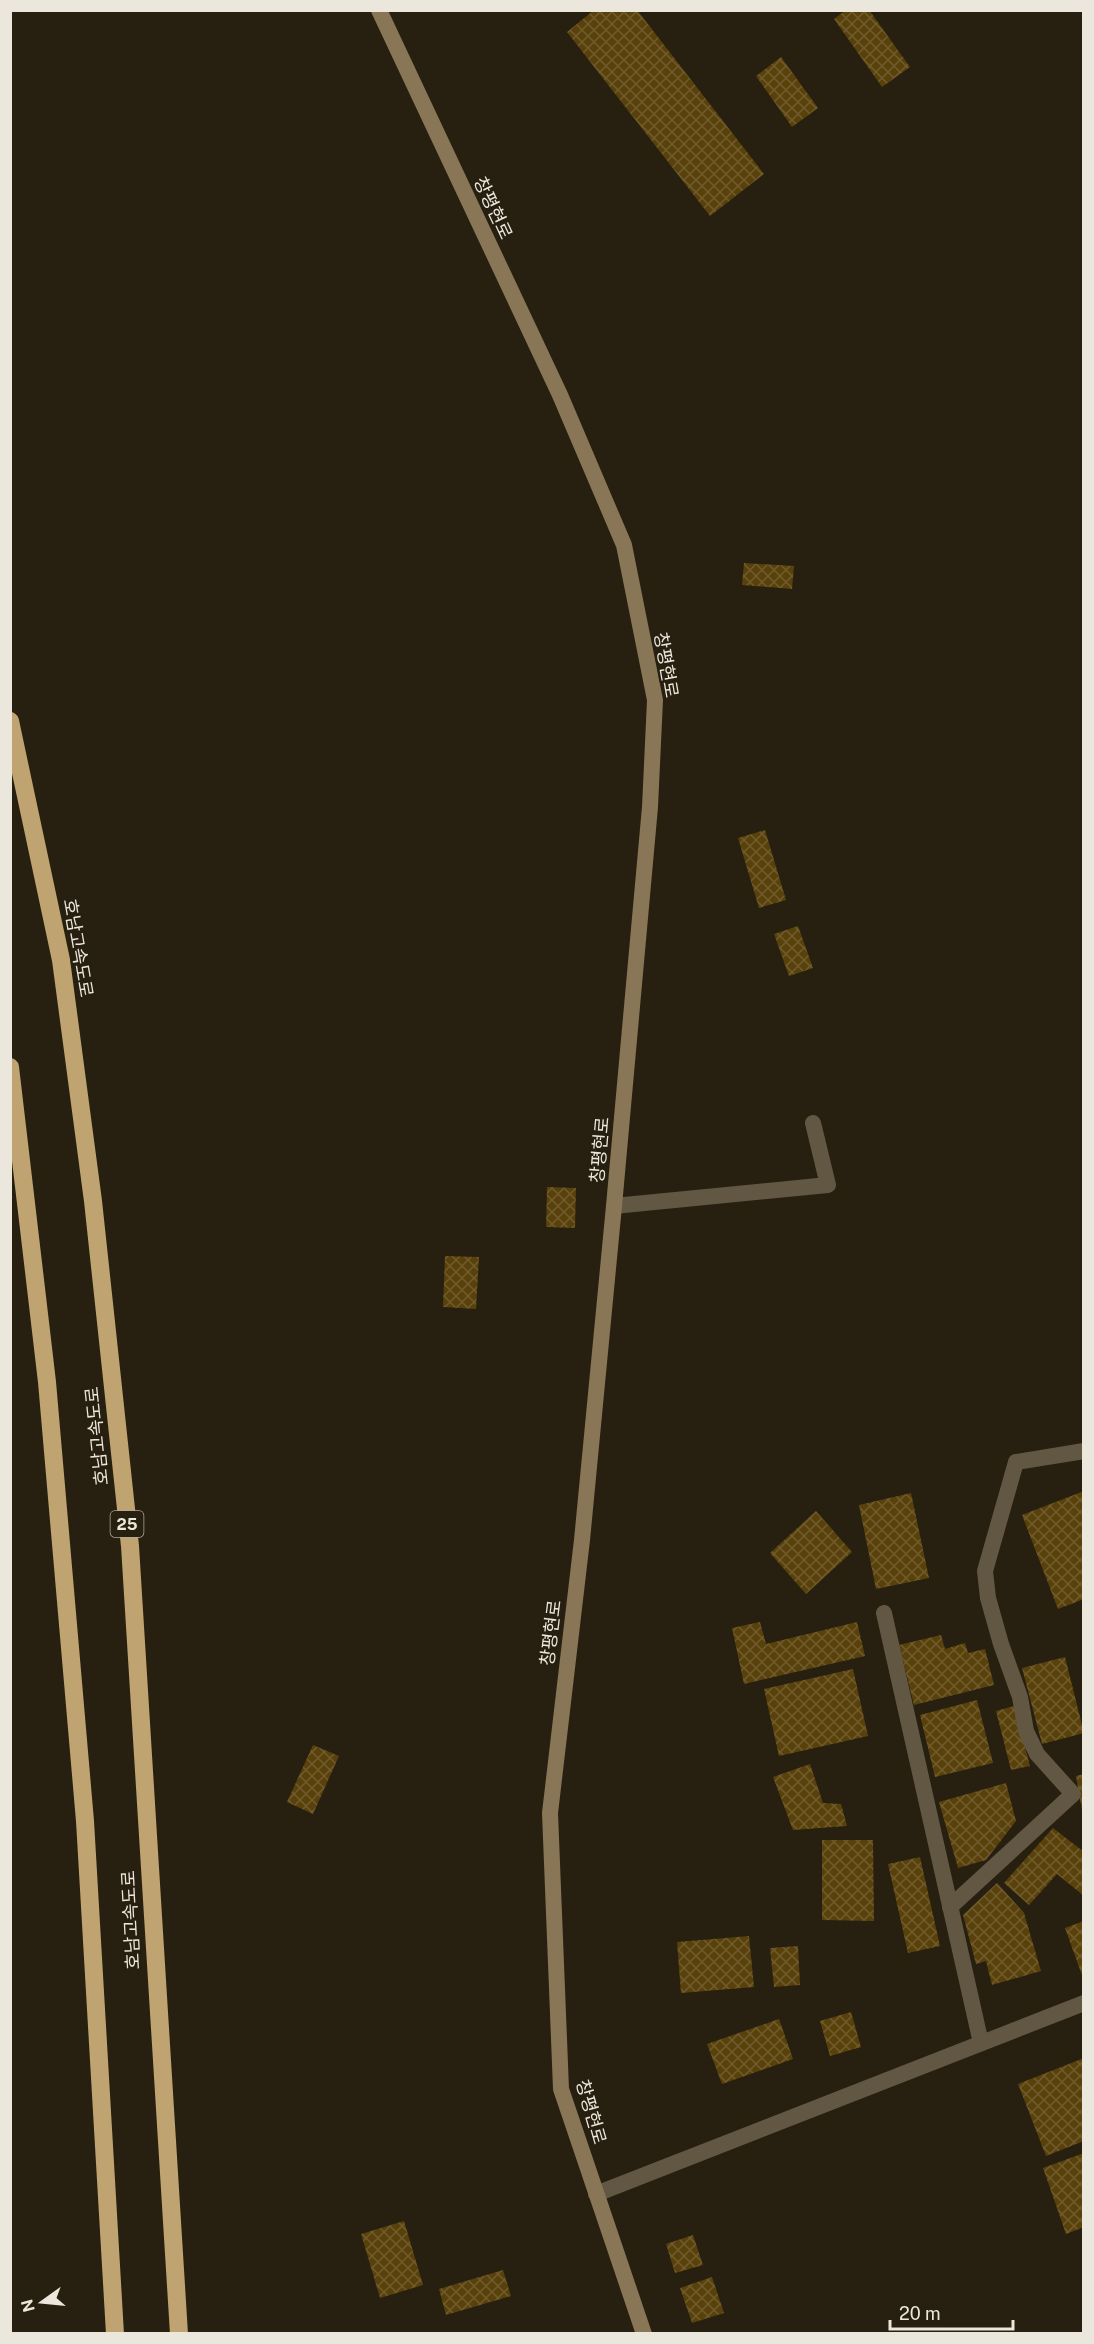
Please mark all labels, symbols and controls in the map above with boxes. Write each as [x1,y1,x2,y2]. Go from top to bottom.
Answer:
street label: 창평현로 [470,173,517,242]
street label: 창평현로 [650,630,683,699]
street label: 호남고속도로 [60,897,97,999]
street label: 창평현로 [586,1116,613,1184]
street label: 호남고속도로 [81,1386,112,1487]
road number: 25 [110,1511,144,1537]
street label: 창평현로 [536,1599,565,1667]
street label: 호남고속도로 [117,1870,144,1970]
street label: 창평현로 [572,2077,611,2147]
north arrow [12,2272,72,2332]
scale bar [890,2293,1013,2331]
text: N [17,2297,39,2314]
text: 20 m [899,2303,941,2324]

